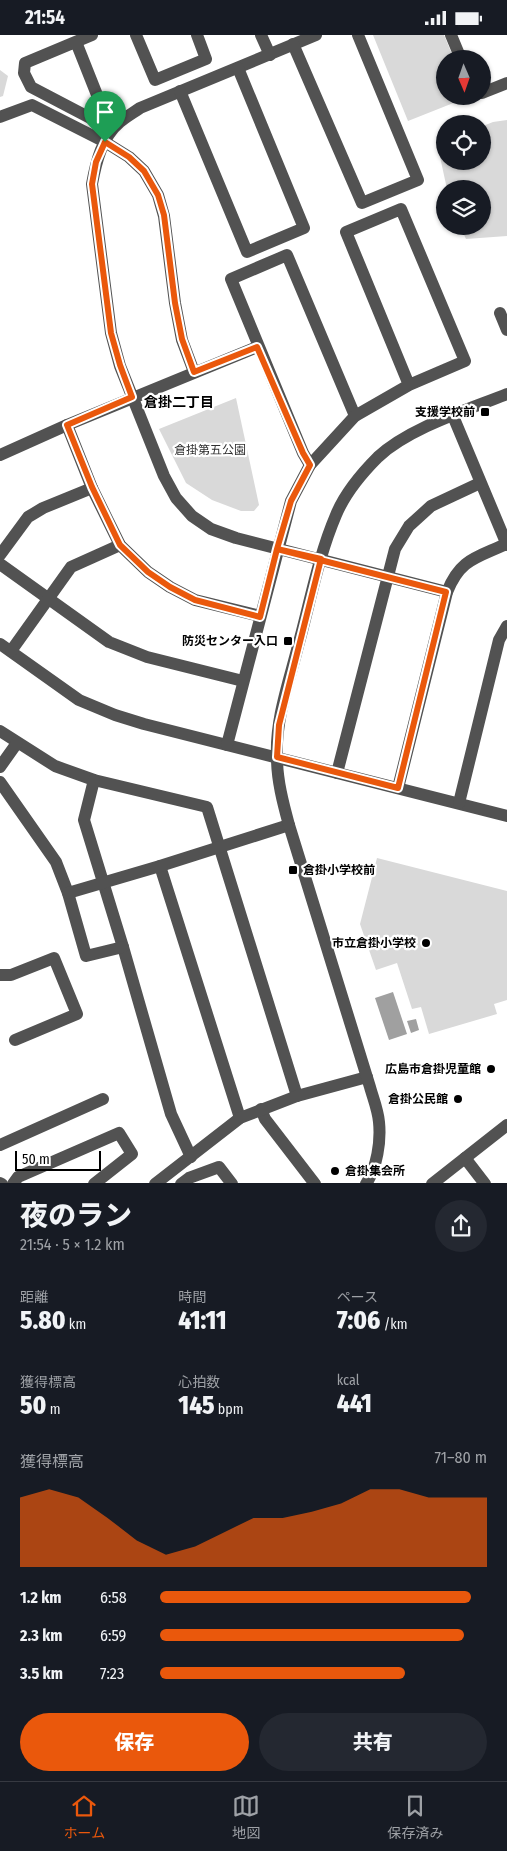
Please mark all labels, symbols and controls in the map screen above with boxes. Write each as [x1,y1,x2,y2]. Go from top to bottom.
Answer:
text: 21:54 [25,6,65,29]
north arrow [436,50,491,105]
map controls [436,50,491,235]
pin [84,91,126,142]
icon: arrive [91,98,119,126]
button: locate [436,115,491,170]
button: layers [436,180,491,235]
district label: 倉掛二丁目 [144,394,214,411]
place label: 支援学校前 [415,405,475,419]
marker: 支援学校前 [479,406,491,418]
park label: 倉掛第五公園 [174,443,246,457]
place label: 防災センター入口 [182,634,278,648]
marker: 防災センター入口 [282,635,294,647]
place label: 倉掛小学校前 [303,863,375,877]
marker: 倉掛小学校前 [287,864,299,876]
place label: 市立倉掛小学校 [332,936,416,950]
marker: 市立倉掛小学校 [420,937,432,949]
place label: 広島市倉掛児童館 [385,1062,481,1076]
marker: 広島市倉掛児童館 [485,1063,497,1075]
place label: 倉掛公民館 [388,1092,448,1106]
marker: 倉掛公民館 [452,1093,464,1105]
scale bar [15,1149,101,1172]
text: 50 m [22,1151,50,1168]
place label: 倉掛集会所 [345,1164,405,1178]
marker: 倉掛集会所 [329,1165,341,1177]
text: 夜のラン [20,1199,132,1232]
button: share [435,1200,487,1252]
text: 21:54 · 5 × 1.2 km [20,1235,125,1254]
text: 距離 [20,1289,48,1306]
text: 時間 [178,1289,206,1306]
text: ペース [337,1289,378,1306]
text: 5.80 [20,1306,66,1336]
text: 41:11 [178,1306,227,1336]
text: 7:06 [337,1306,380,1336]
text: km [66,1316,86,1333]
text: /km [380,1316,408,1333]
text: kcal [337,1372,359,1389]
text: 獲得標高 [20,1374,76,1391]
text: 心拍数 [178,1374,220,1391]
text: 441 [337,1389,372,1419]
text: 50 [20,1391,46,1421]
text: 145 [178,1391,215,1421]
text: m [46,1401,60,1418]
text: bpm [215,1401,243,1418]
text: 71–80 m [435,1448,487,1467]
text: 獲得標高 [20,1452,84,1471]
text: 1.2 km [20,1588,62,1607]
text: 6:58 [100,1588,127,1607]
text: 2.3 km [20,1626,63,1645]
text: 6:59 [100,1626,126,1645]
text: 3.5 km [20,1664,63,1683]
text: 7:23 [100,1664,124,1683]
button: 保存 [20,1713,249,1771]
button: 共有 [259,1713,487,1771]
tab: ホーム [64,1792,105,1842]
tab: 地図 [232,1792,260,1842]
tab: 保存済み [387,1792,443,1842]

